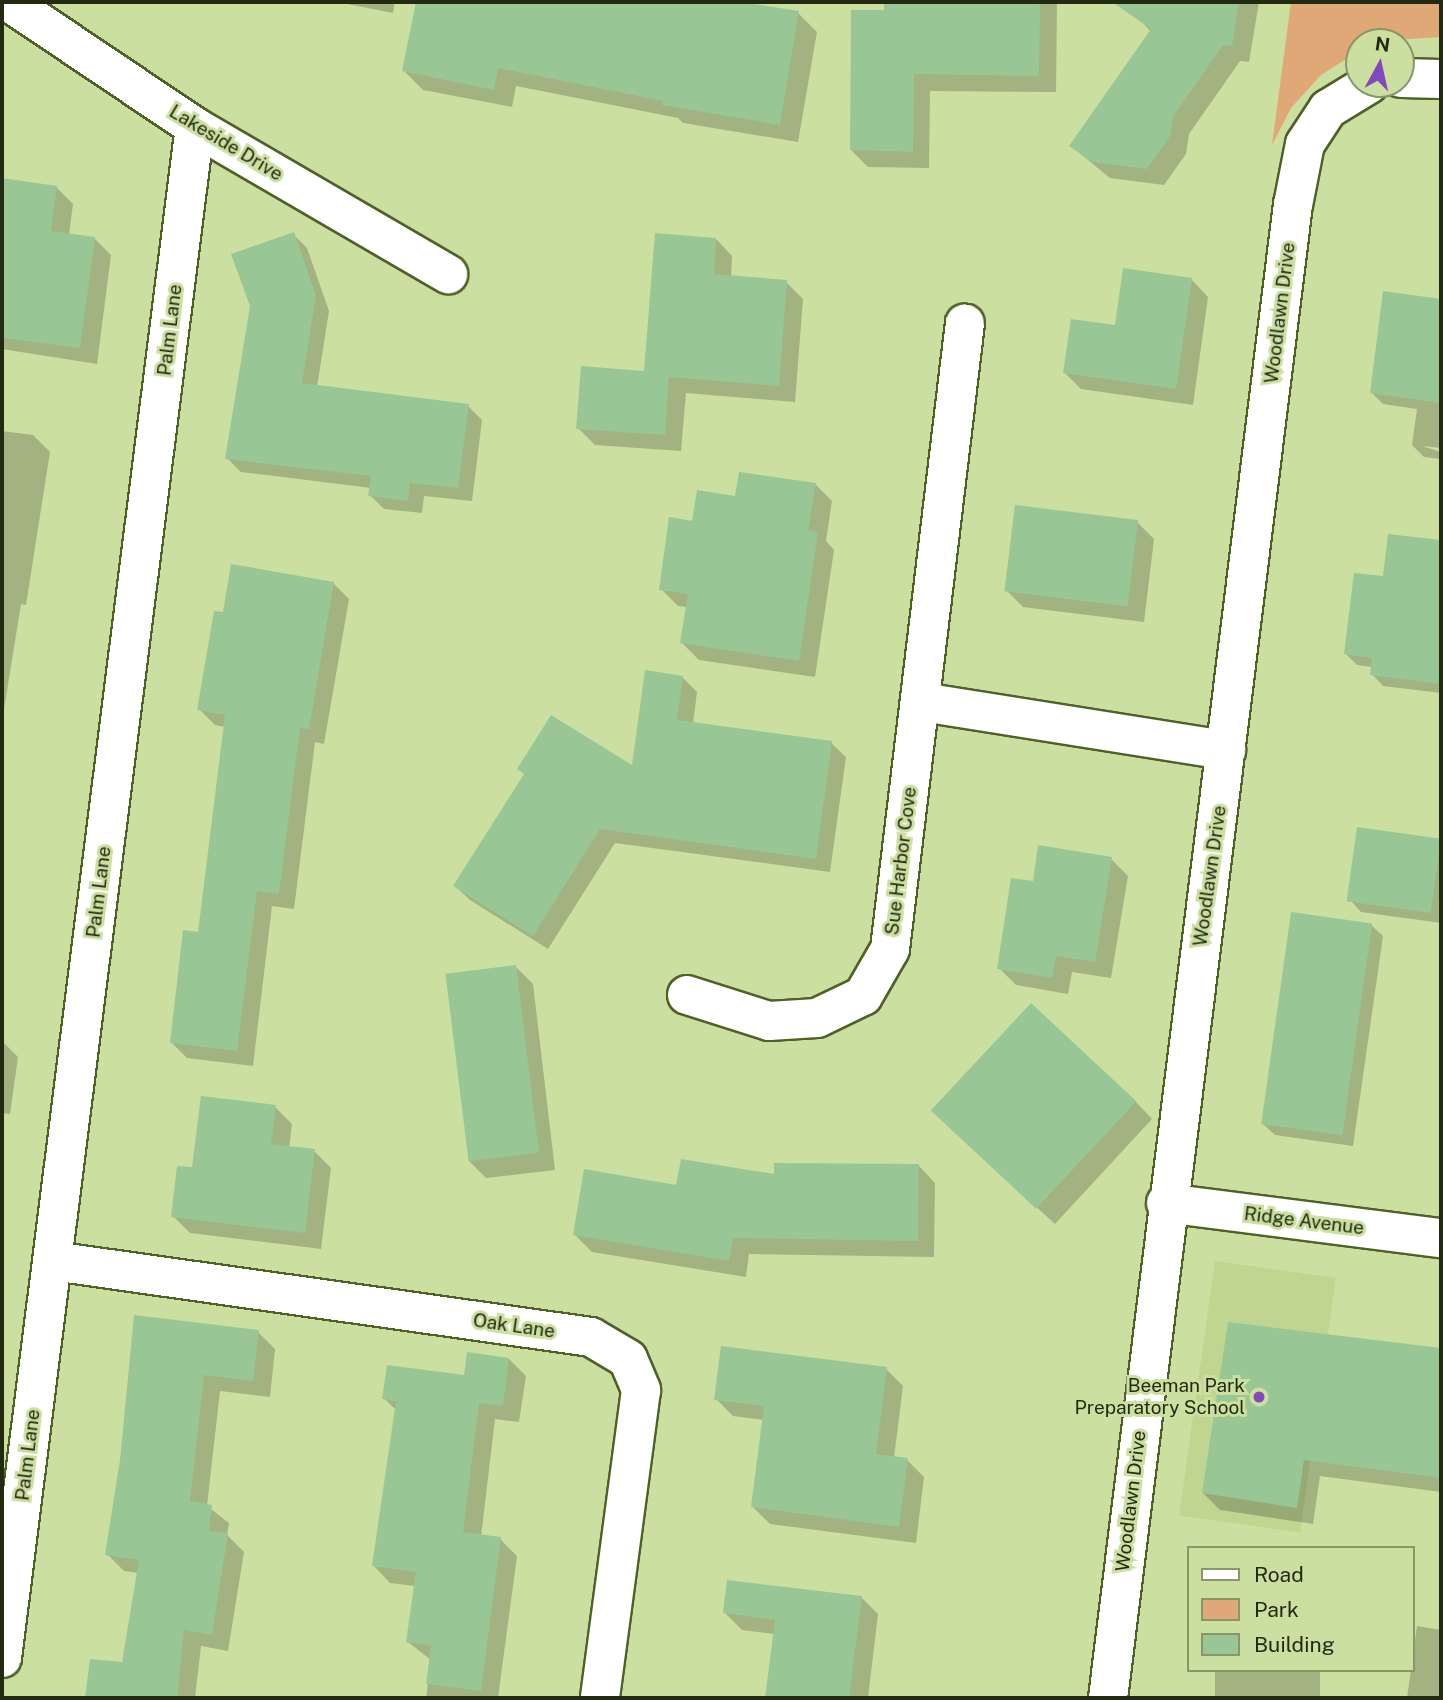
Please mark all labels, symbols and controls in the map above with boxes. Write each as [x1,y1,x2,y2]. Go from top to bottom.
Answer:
north arrow [1345,28,1415,98]
text: N [1374,32,1392,56]
street label: Lakeside Drive [165,100,287,186]
street label: Woodlawn Drive [1260,241,1300,385]
street label: Palm Lane [153,283,187,377]
street label: Sue Harbor Cove [881,785,921,937]
street label: Woodlawn Drive [1189,804,1231,948]
street label: Palm Lane [82,845,116,939]
street label: Ridge Avenue [1243,1202,1365,1240]
street label: Oak Lane [472,1309,556,1343]
place label: Beeman Park Preparatory School [1075,1375,1245,1419]
marker: Beeman Park Preparatory School [1251,1389,1267,1405]
street label: Palm Lane [11,1408,45,1502]
street label: Woodlawn Drive [1111,1429,1151,1573]
legend [1188,1546,1415,1672]
text: Road [1254,1562,1304,1587]
text: Park [1254,1597,1299,1622]
text: Building [1254,1632,1335,1657]

